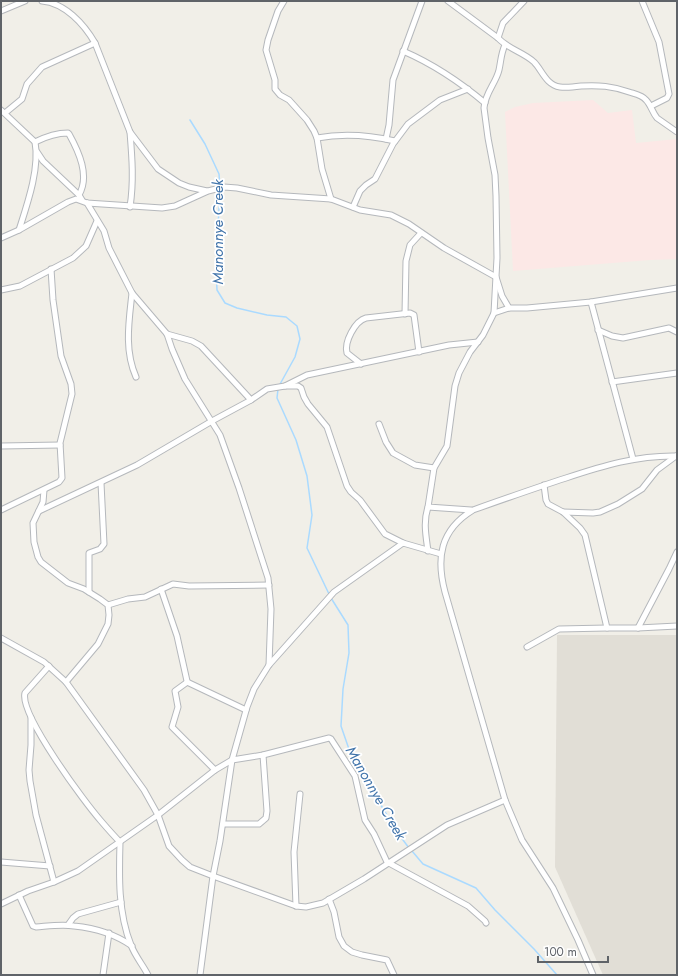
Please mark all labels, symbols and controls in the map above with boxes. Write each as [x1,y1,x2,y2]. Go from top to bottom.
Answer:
water label: Manonnye Creek [207,179,229,285]
water label: Manonnye Creek [340,742,412,845]
scale bar [538,938,608,964]
text: 100 m [544,943,577,961]

